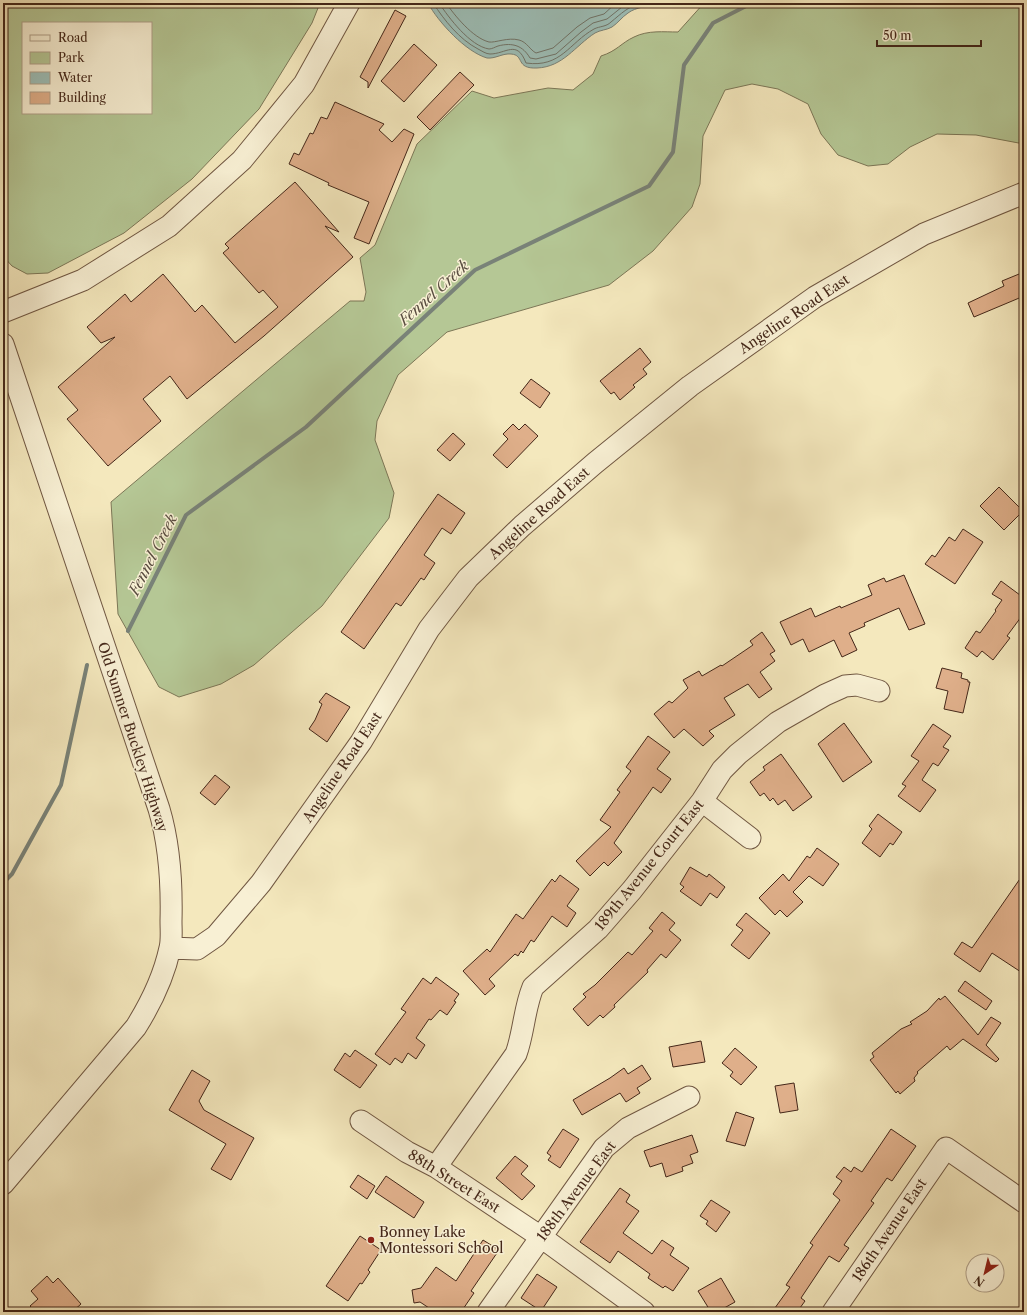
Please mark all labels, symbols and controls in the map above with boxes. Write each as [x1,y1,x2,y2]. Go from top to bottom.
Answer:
legend [22,22,152,114]
scale bar [877,22,981,48]
text: 50 m [883,28,912,43]
text: Road [58,30,88,45]
text: Park [58,50,85,65]
text: Water [57,70,92,85]
text: Building [58,90,106,105]
water label: Fennel Creek [394,256,473,330]
street label: Angeline Road East [734,270,853,358]
street label: Angeline Road East [484,463,593,564]
water label: Fennel Creek [124,511,181,599]
street label: Old Sumner Buckley Highway [94,640,172,834]
street label: Angeline Road East [298,708,386,827]
street label: 189th Avenue Court East [591,796,707,934]
street label: 188th Avenue East [532,1137,620,1245]
street label: 88th Street East [405,1145,504,1217]
street label: 186th Avenue East [848,1175,930,1285]
place label: Bonney Lake Montessori School [379,1223,503,1257]
marker: Bonney Lake Montessori School [366,1235,376,1245]
north arrow [965,1253,1005,1293]
text: N [971,1272,987,1290]

